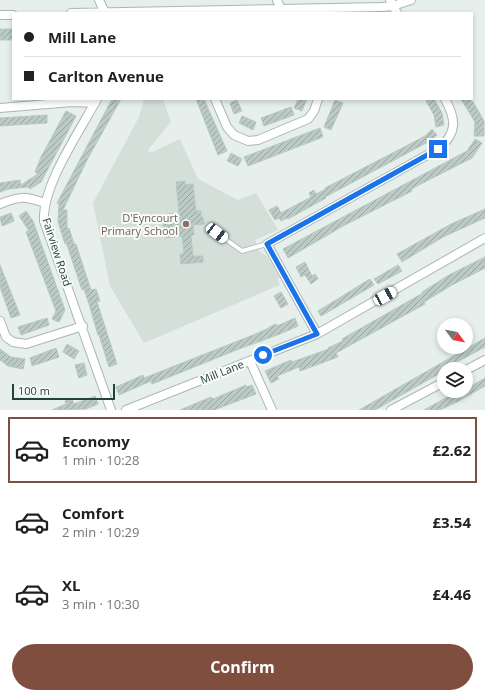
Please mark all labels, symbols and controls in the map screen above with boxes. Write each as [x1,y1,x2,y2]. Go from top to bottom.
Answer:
text: Mill Lane [48,27,116,47]
text: Carlton Avenue [48,66,164,86]
route end [429,140,447,158]
place label: D'Eyncourt Primary School [101,210,178,238]
street label: Fairview Road [39,216,76,288]
marker: D'Eyncourt Primary School [181,219,191,229]
car [204,221,230,245]
car [372,285,398,307]
north arrow [437,318,473,354]
map controls [437,318,473,398]
route start [254,346,272,364]
street label: Mill Lane [198,356,246,387]
button: layers [437,362,473,398]
scale bar [12,382,115,401]
text: 100 m [18,383,50,398]
text: Economy [62,431,130,451]
icon: car [14,432,50,468]
text: £2.62 [432,440,471,460]
text: 1 min · 10:28 [62,451,139,469]
text: Comfort [62,503,124,523]
icon: car [14,504,50,540]
text: £3.54 [432,512,471,532]
text: 2 min · 10:29 [62,523,139,541]
text: XL [62,575,80,595]
icon: car [14,576,50,612]
text: £4.46 [432,584,471,604]
text: 3 min · 10:30 [62,595,139,613]
button: Confirm [12,644,473,690]

